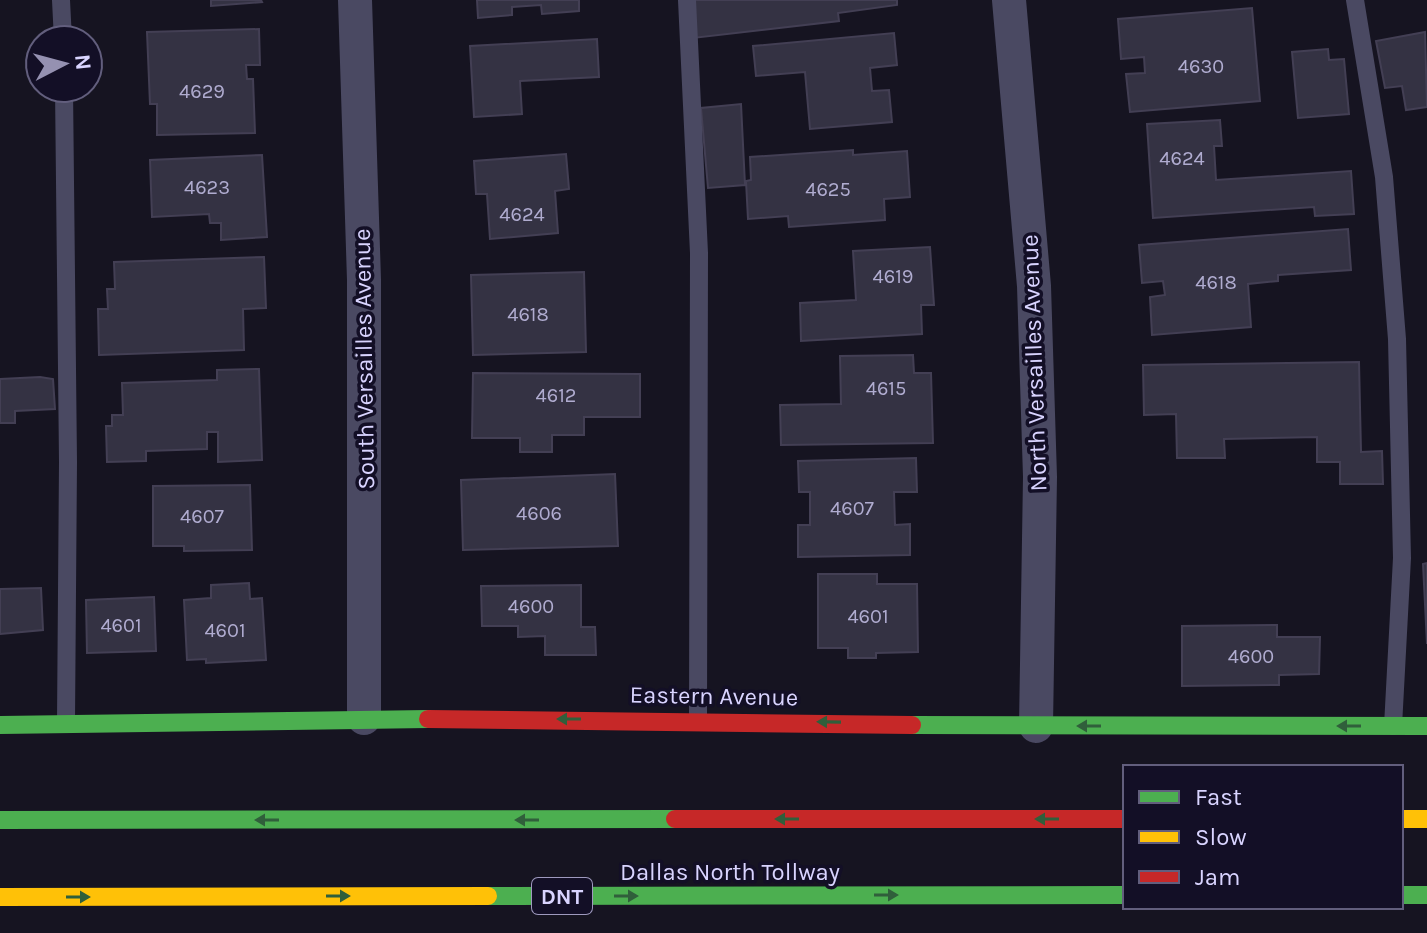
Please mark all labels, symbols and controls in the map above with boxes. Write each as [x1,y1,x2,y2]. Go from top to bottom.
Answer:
north arrow [24,24,104,104]
text: N [69,53,97,71]
house number: 4630 [1178,55,1224,78]
house number: 4629 [179,80,225,103]
house number: 4624 [1159,147,1205,170]
house number: 4623 [184,176,230,199]
house number: 4625 [805,178,851,201]
house number: 4624 [499,203,545,226]
street label: South Versailles Avenue [348,228,380,490]
street label: North Versailles Avenue [1016,234,1052,492]
house number: 4619 [873,265,913,288]
house number: 4618 [1195,271,1237,294]
house number: 4618 [507,303,549,326]
house number: 4615 [866,377,906,400]
house number: 4612 [536,384,576,407]
house number: 4607 [830,497,875,520]
house number: 4606 [516,502,562,525]
house number: 4607 [180,505,225,528]
house number: 4600 [508,595,554,618]
house number: 4601 [847,605,889,628]
house number: 4601 [100,614,142,637]
house number: 4601 [204,619,246,642]
house number: 4600 [1228,645,1274,668]
street label: Eastern Avenue [630,681,798,711]
one-way arrow [556,713,581,725]
one-way arrow [816,716,841,728]
one-way arrow [1076,720,1101,732]
one-way arrow [1336,720,1361,732]
legend [1123,765,1403,909]
text: Fast [1195,783,1242,811]
one-way arrow [774,813,799,826]
one-way arrow [1034,813,1059,825]
one-way arrow [254,814,279,826]
one-way arrow [514,814,539,826]
text: Slow [1195,823,1247,851]
street label: Dallas North Tollway [620,858,840,886]
text: Jam [1195,863,1240,891]
road number: DNT [532,878,592,914]
one-way arrow [874,889,899,901]
one-way arrow [326,890,351,902]
one-way arrow [614,890,639,902]
one-way arrow [66,891,91,903]

